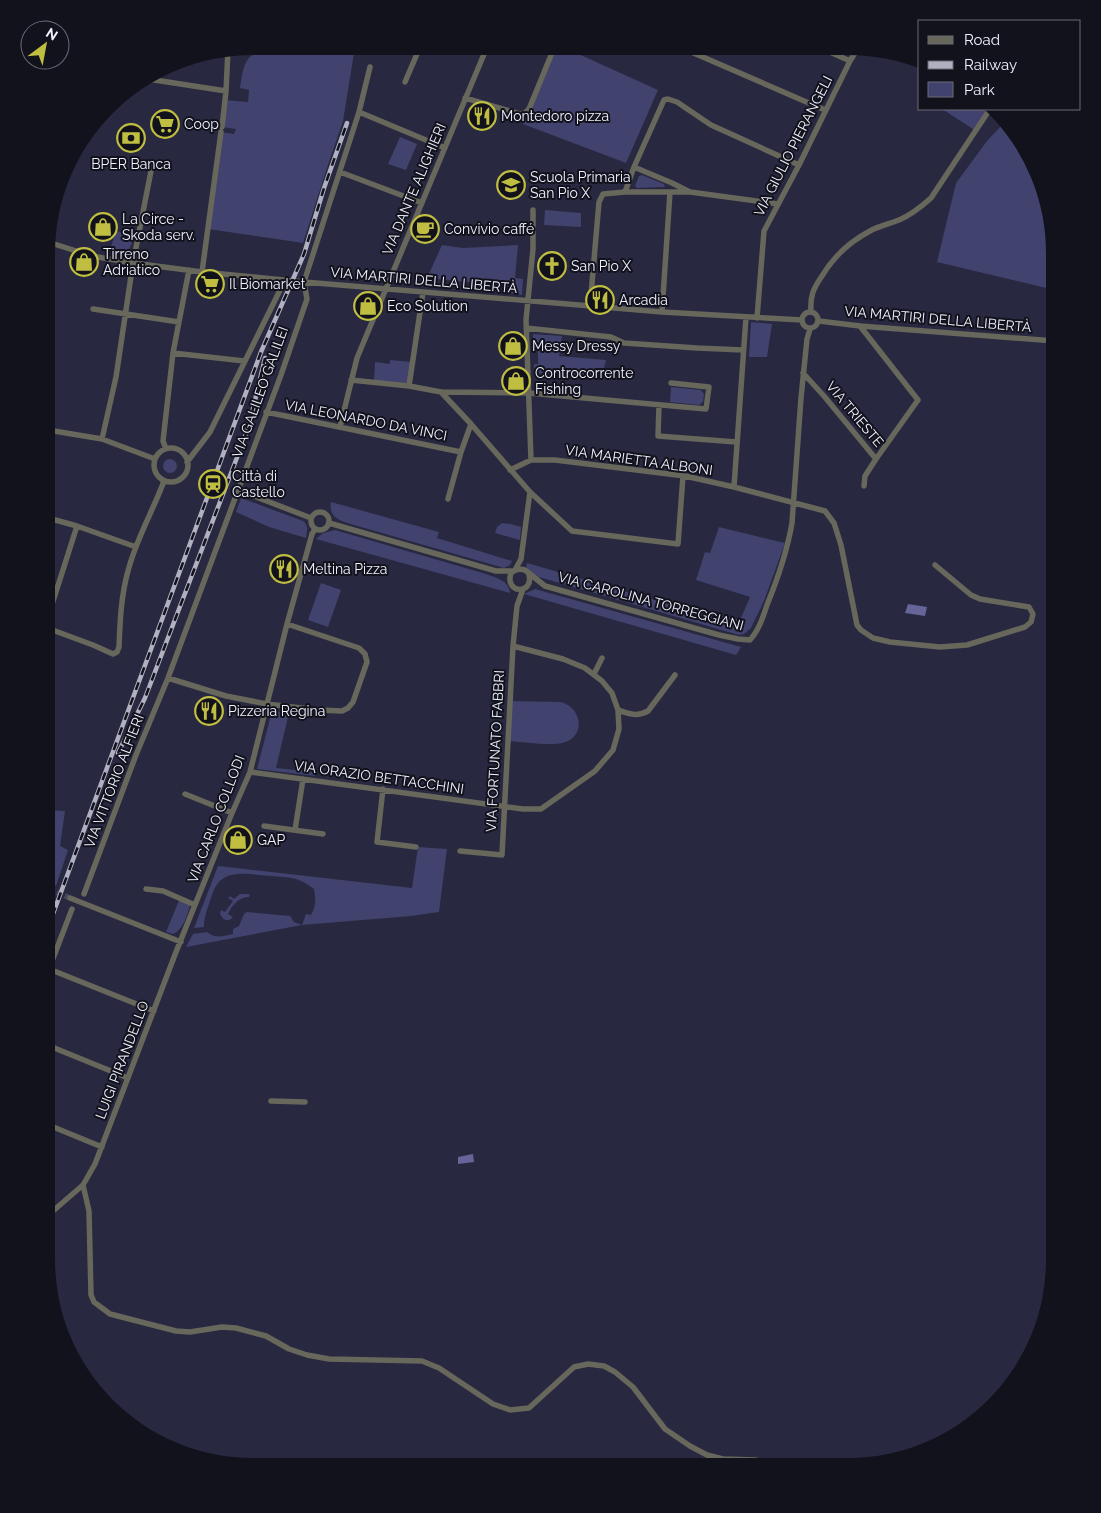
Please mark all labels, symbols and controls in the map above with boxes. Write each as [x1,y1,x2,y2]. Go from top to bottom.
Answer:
north arrow [20,20,70,70]
legend [918,20,1081,110]
text: N [43,24,61,44]
text: Road [964,31,1000,49]
text: Railway [964,56,1017,74]
street label: VIA GIULIO PIERANGELI [751,73,835,219]
text: Park [964,81,995,99]
restaurant icon: Montedoro pizza [467,101,497,131]
place label: Montedoro pizza [501,108,609,124]
supermarket icon: Coop [150,109,180,139]
place label: Coop [184,116,219,132]
street label: VIA DANTE ALIGHIERI [379,121,449,257]
bank icon: BPER Banca [116,123,146,153]
place label: BPER Banca [91,156,171,172]
place label: Scuola Primaria San Pio X [530,169,631,201]
school or university icon: Scuola Primaria San Pio X [496,170,526,200]
place label: La Circe - Skoda serv. [122,211,195,243]
shop icon: La Circe - Skoda serv. [88,212,118,242]
cafe icon: Convivio caffé [410,214,440,244]
place label: Convivio caffé [444,221,534,237]
place label: Tirreno Adriatico [103,246,160,278]
shop icon: Tirreno Adriatico [69,247,99,277]
church icon: San Pio X [537,251,567,281]
place label: San Pio X [571,258,631,274]
street label: VIA MARTIRI DELLA LIBERTÀ [330,263,519,296]
supermarket icon: Il Biomarket [195,269,225,299]
place label: Il Biomarket [229,276,306,292]
restaurant icon: Arcadia [585,285,615,315]
shop icon: Eco Solution [353,291,383,321]
place label: Arcadia [619,292,668,308]
place label: Eco Solution [387,298,468,314]
street label: VIA MARTIRI DELLA LIBERTÀ [844,302,1033,335]
street label: VIA GALILEO GALILEI [229,324,291,460]
shop icon: Messy Dressy [498,331,528,361]
place label: Messy Dressy [532,338,621,354]
place label: Controcorrente Fishing [535,365,633,397]
shop icon: Controcorrente Fishing [501,366,531,396]
street label: VIA TRIESTE [823,378,887,450]
street label: VIA LEONARDO DA VINCI [284,396,448,444]
street label: VIA MARIETTA ALBONI [564,442,714,478]
place label: Città di Castello [232,468,285,500]
station icon: Città di Castello [198,469,228,499]
restaurant icon: Meltina Pizza [269,554,299,584]
place label: Meltina Pizza [303,561,387,577]
street label: VIA CAROLINA TORREGGIANI [556,569,746,633]
street label: VIA FORTUNATO FABBRI [483,670,507,832]
restaurant icon: Pizzeria Regina [194,696,224,726]
place label: Pizzeria Regina [228,703,325,719]
street label: VIA VITTORIO ALFIERI [81,712,147,850]
street label: VIA CARLO COLLODI [184,753,248,885]
street label: VIA ORAZIO BETTACCHINI [293,757,465,797]
shop icon: GAP [223,825,253,855]
place label: GAP [257,832,285,848]
street label: LUIGI PIRANDELLO [92,999,152,1121]

